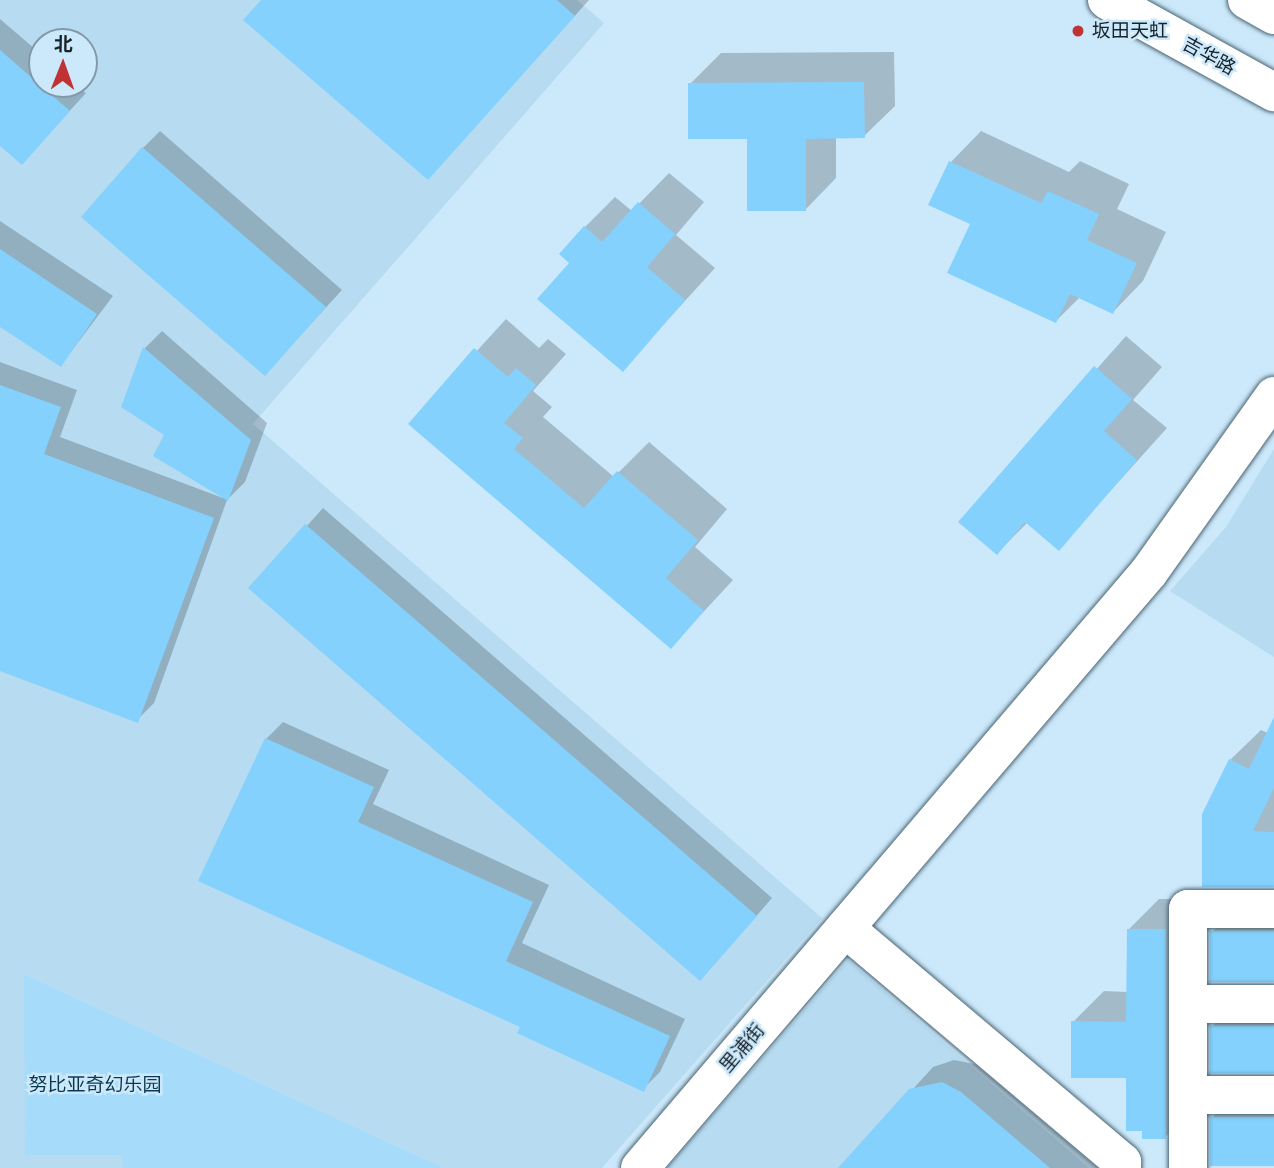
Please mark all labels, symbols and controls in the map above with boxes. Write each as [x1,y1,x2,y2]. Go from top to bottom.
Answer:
place label: 坂田天虹 [1092,20,1168,42]
marker: 坂田天虹 [1070,23,1086,39]
north arrow [28,28,98,98]
street label: 吉华路 [1179,32,1239,80]
text: 北 [54,33,73,55]
street label: 里浦街 [715,1019,769,1077]
park label: 努比亚奇幻乐园 [29,1074,161,1096]

